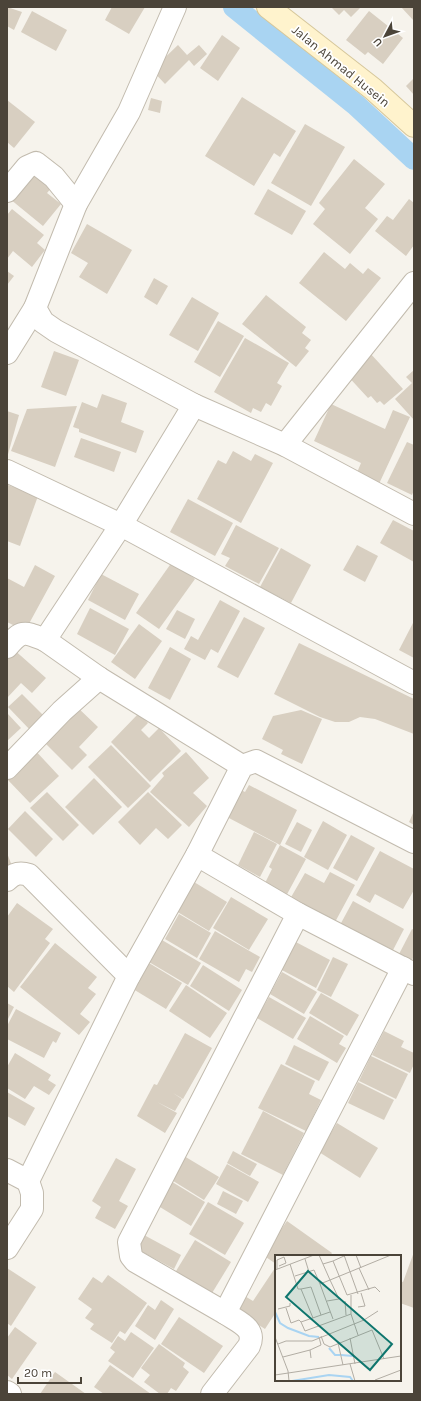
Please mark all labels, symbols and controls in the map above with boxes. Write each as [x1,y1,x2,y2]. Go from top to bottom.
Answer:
north arrow [365,16,405,56]
street label: Jalan Ahmad Husein [289,22,393,110]
text: U [370,35,385,49]
inset map [275,1255,401,1381]
scale bar [18,1359,81,1385]
text: 20 m [24,1366,52,1380]

